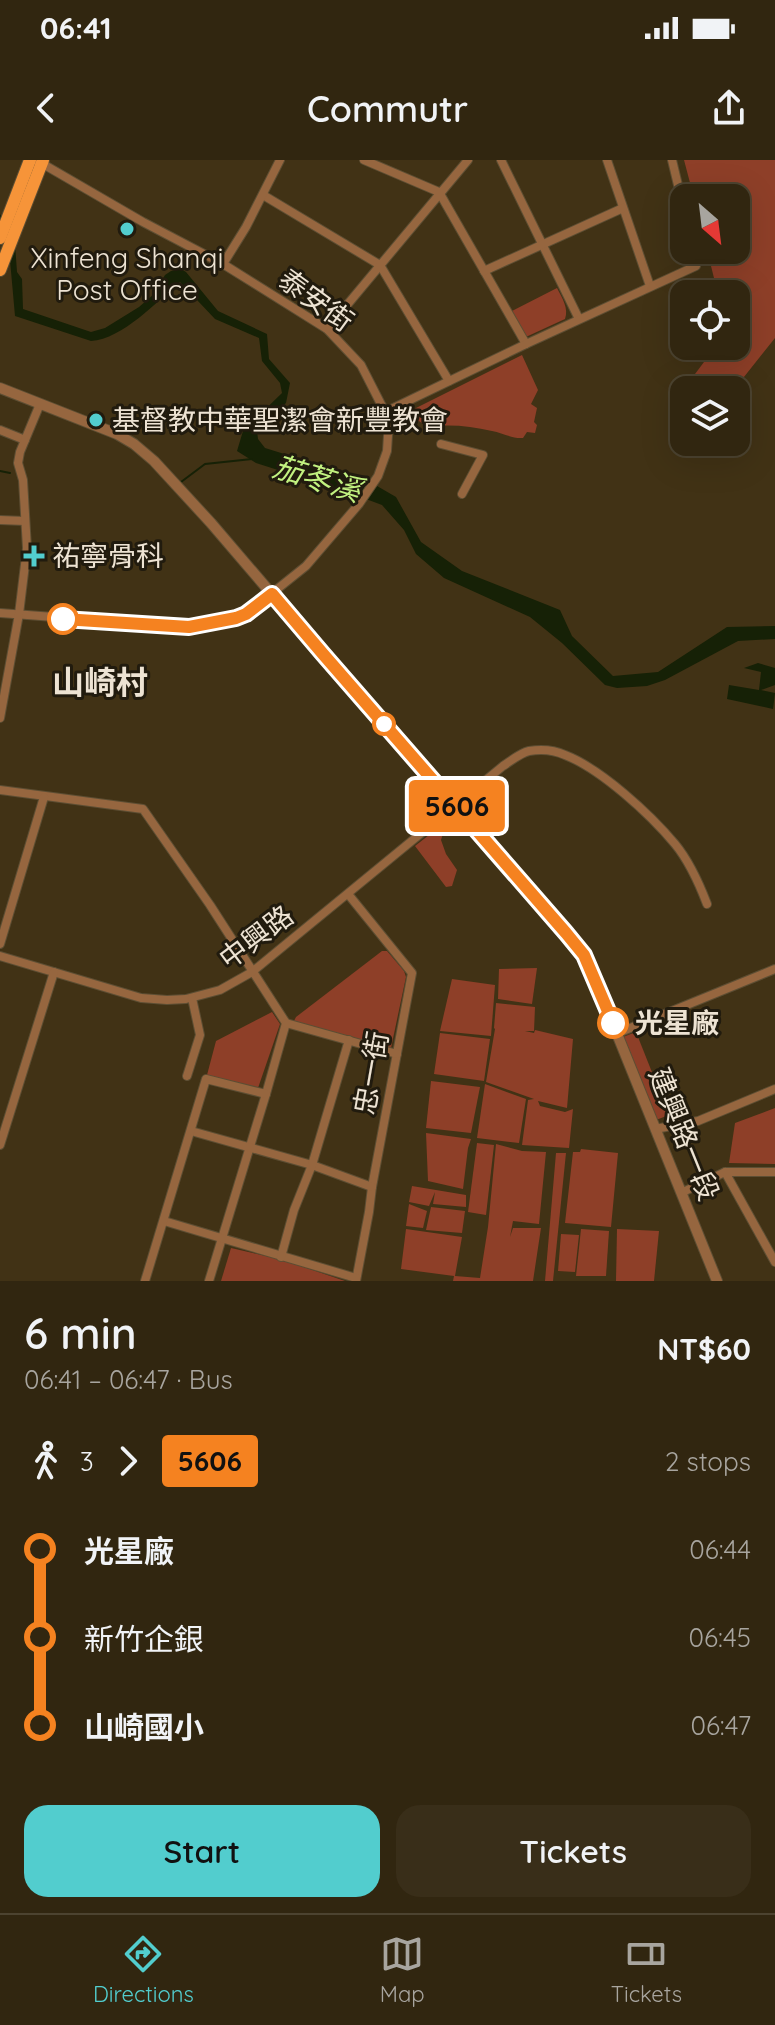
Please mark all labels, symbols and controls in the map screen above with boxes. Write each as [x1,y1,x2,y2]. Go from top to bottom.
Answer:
text: 06:41 [40,9,112,47]
icon: back [24,86,68,130]
text: Commutr [307,86,468,131]
icon: share [707,86,751,130]
north arrow [670,184,750,264]
map controls [670,184,750,456]
marker: Xinfeng Shanqi Post Office [118,220,136,238]
place label: Xinfeng Shanqi Post Office [30,240,224,307]
street label: 泰安街 [272,261,361,338]
button: locate [670,280,750,360]
button: layers [670,376,750,456]
place label: 基督教中華聖潔會新豐教會 [112,402,448,437]
marker: 基督教中華聖潔會新豐教會 [87,411,105,429]
water label: 茄苳溪 [269,447,370,511]
place label: 祐寧骨科 [52,538,164,573]
marker: 祐寧骨科 [23,545,45,567]
unlabelled marker [48,604,78,634]
district label: 山崎村 [52,662,148,702]
unlabelled marker [373,713,395,735]
line badge: 5606 [401,780,513,832]
text: 5606 [425,788,489,823]
street label: 中興路 [212,897,300,976]
place label: 光星廠 [635,1005,719,1040]
marker: 光星廠 [598,1008,628,1038]
street label: 忠一街 [346,1029,395,1117]
street label: 建興路一段 [642,1062,727,1205]
text: 6 min [24,1305,137,1360]
text: NT$60 [657,1330,751,1368]
text: 06:41 – 06:47 · Bus [24,1363,233,1396]
icon: walk [24,1439,68,1483]
icon: forward [106,1439,150,1483]
text: 5606 [178,1443,242,1478]
text: 3 [80,1445,94,1478]
text: 2 stops [665,1445,751,1478]
text: 光星廠 [84,1532,174,1570]
text: 06:44 [689,1533,751,1566]
text: 新竹企銀 [84,1620,204,1658]
text: 06:45 [689,1621,751,1654]
text: 山崎國小 [84,1708,204,1746]
text: 06:47 [690,1709,751,1742]
button: Start [24,1805,380,1897]
button: Tickets [396,1805,751,1897]
tab: Directions [93,1932,194,2008]
tab: Map [380,1932,425,2008]
tab: Tickets [611,1932,682,2008]

